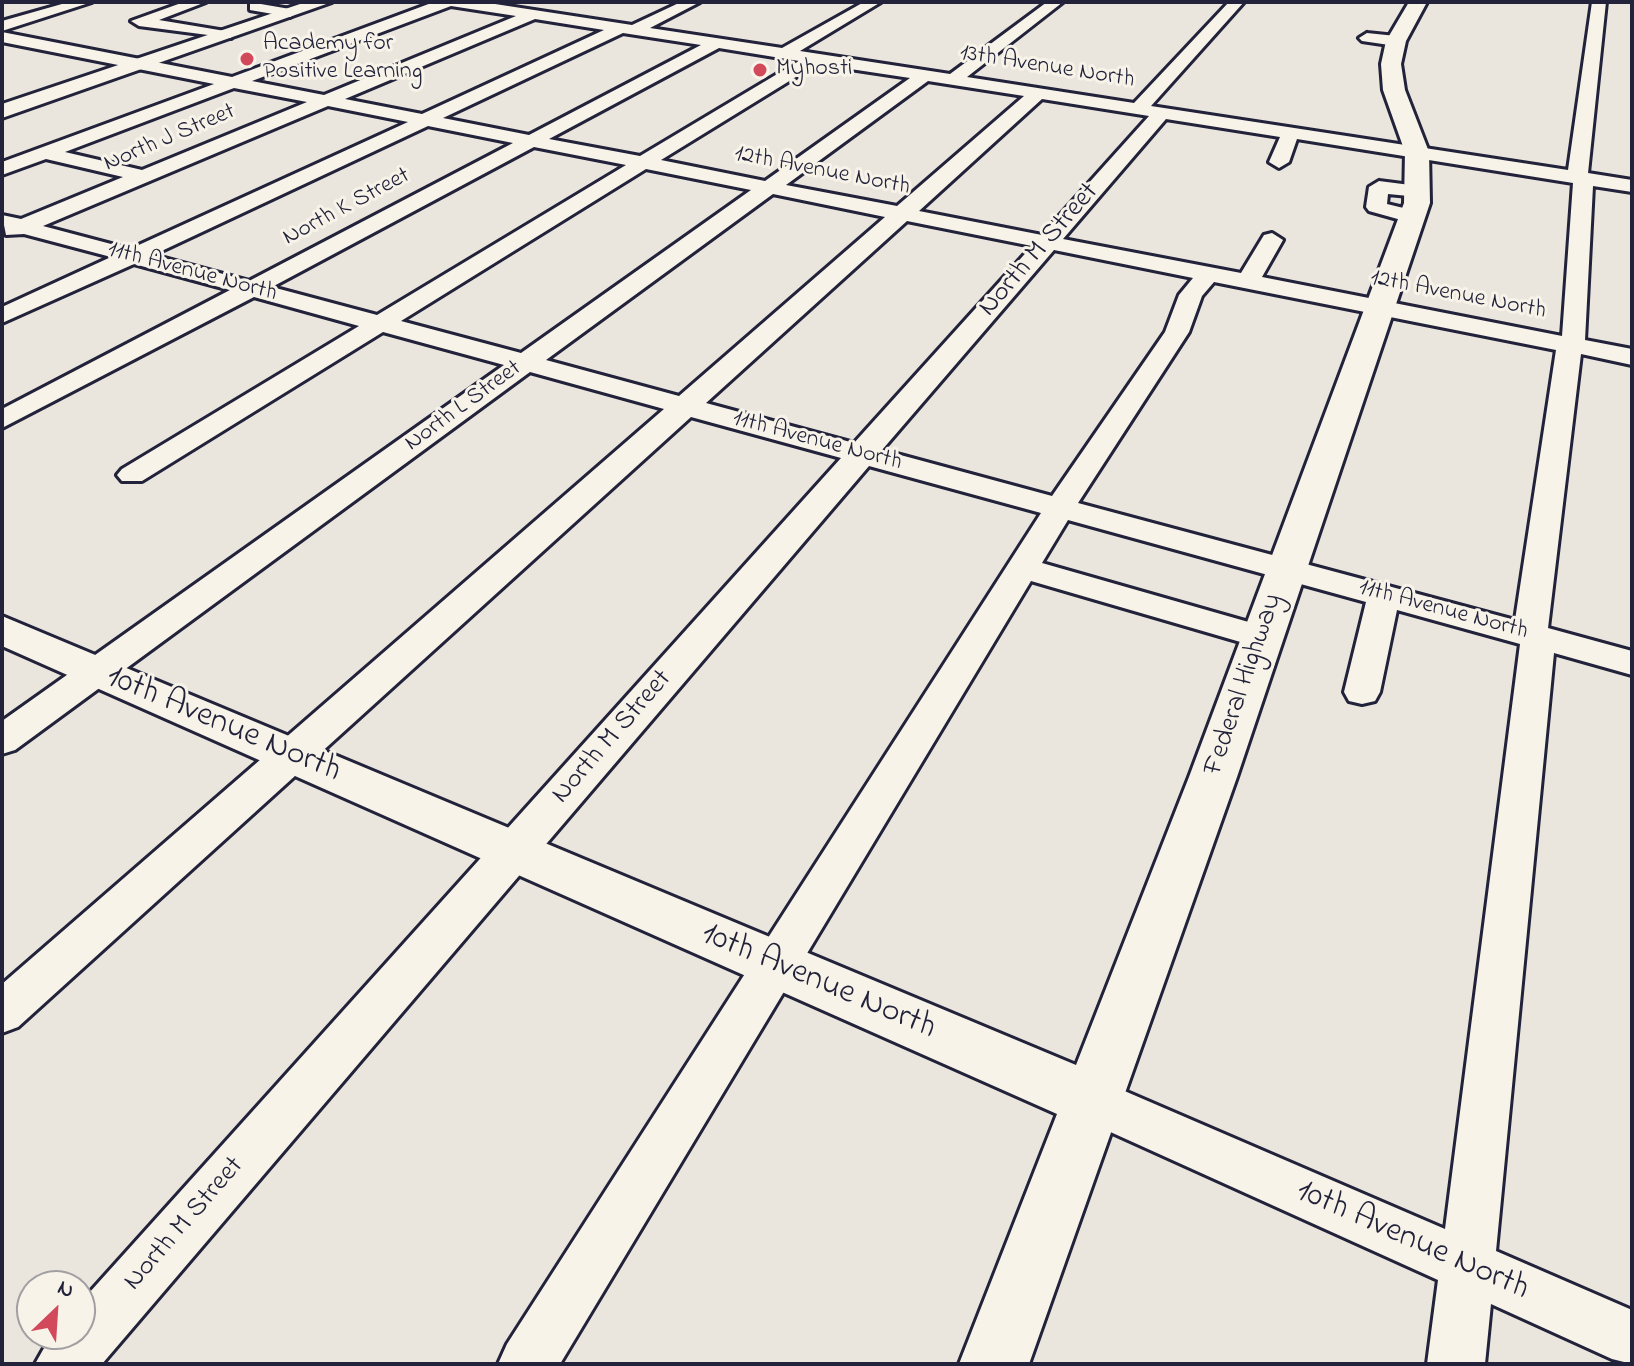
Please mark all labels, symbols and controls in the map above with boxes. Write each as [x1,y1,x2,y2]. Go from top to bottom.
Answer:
place label: Academy for Positive Learning [263,31,422,87]
street label: 13th Avenue North [958,40,1136,96]
marker: Academy for Positive Learning [238,50,256,68]
place label: Myhosti [776,56,852,84]
marker: Myhosti [751,61,769,79]
street label: North J Street [100,98,240,180]
street label: 12th Avenue North [732,141,912,203]
street label: North K Street [279,162,415,254]
street label: North M Street [973,177,1107,325]
street label: 11th Avenue North [104,237,280,309]
street label: 12th Avenue North [1368,265,1548,327]
street label: North L Street [400,355,528,459]
street label: 11th Avenue North [729,406,905,478]
street label: 11th Avenue North [1355,575,1531,647]
street label: Federal Highway [1198,590,1292,780]
street label: 10th Avenue North [100,658,346,794]
street label: North M Street [546,664,680,812]
street label: 10th Avenue North [695,915,941,1051]
street label: North M Street [118,1151,252,1299]
street label: 10th Avenue North [1289,1172,1535,1312]
north arrow [16,1270,96,1350]
text: N [52,1272,79,1308]

